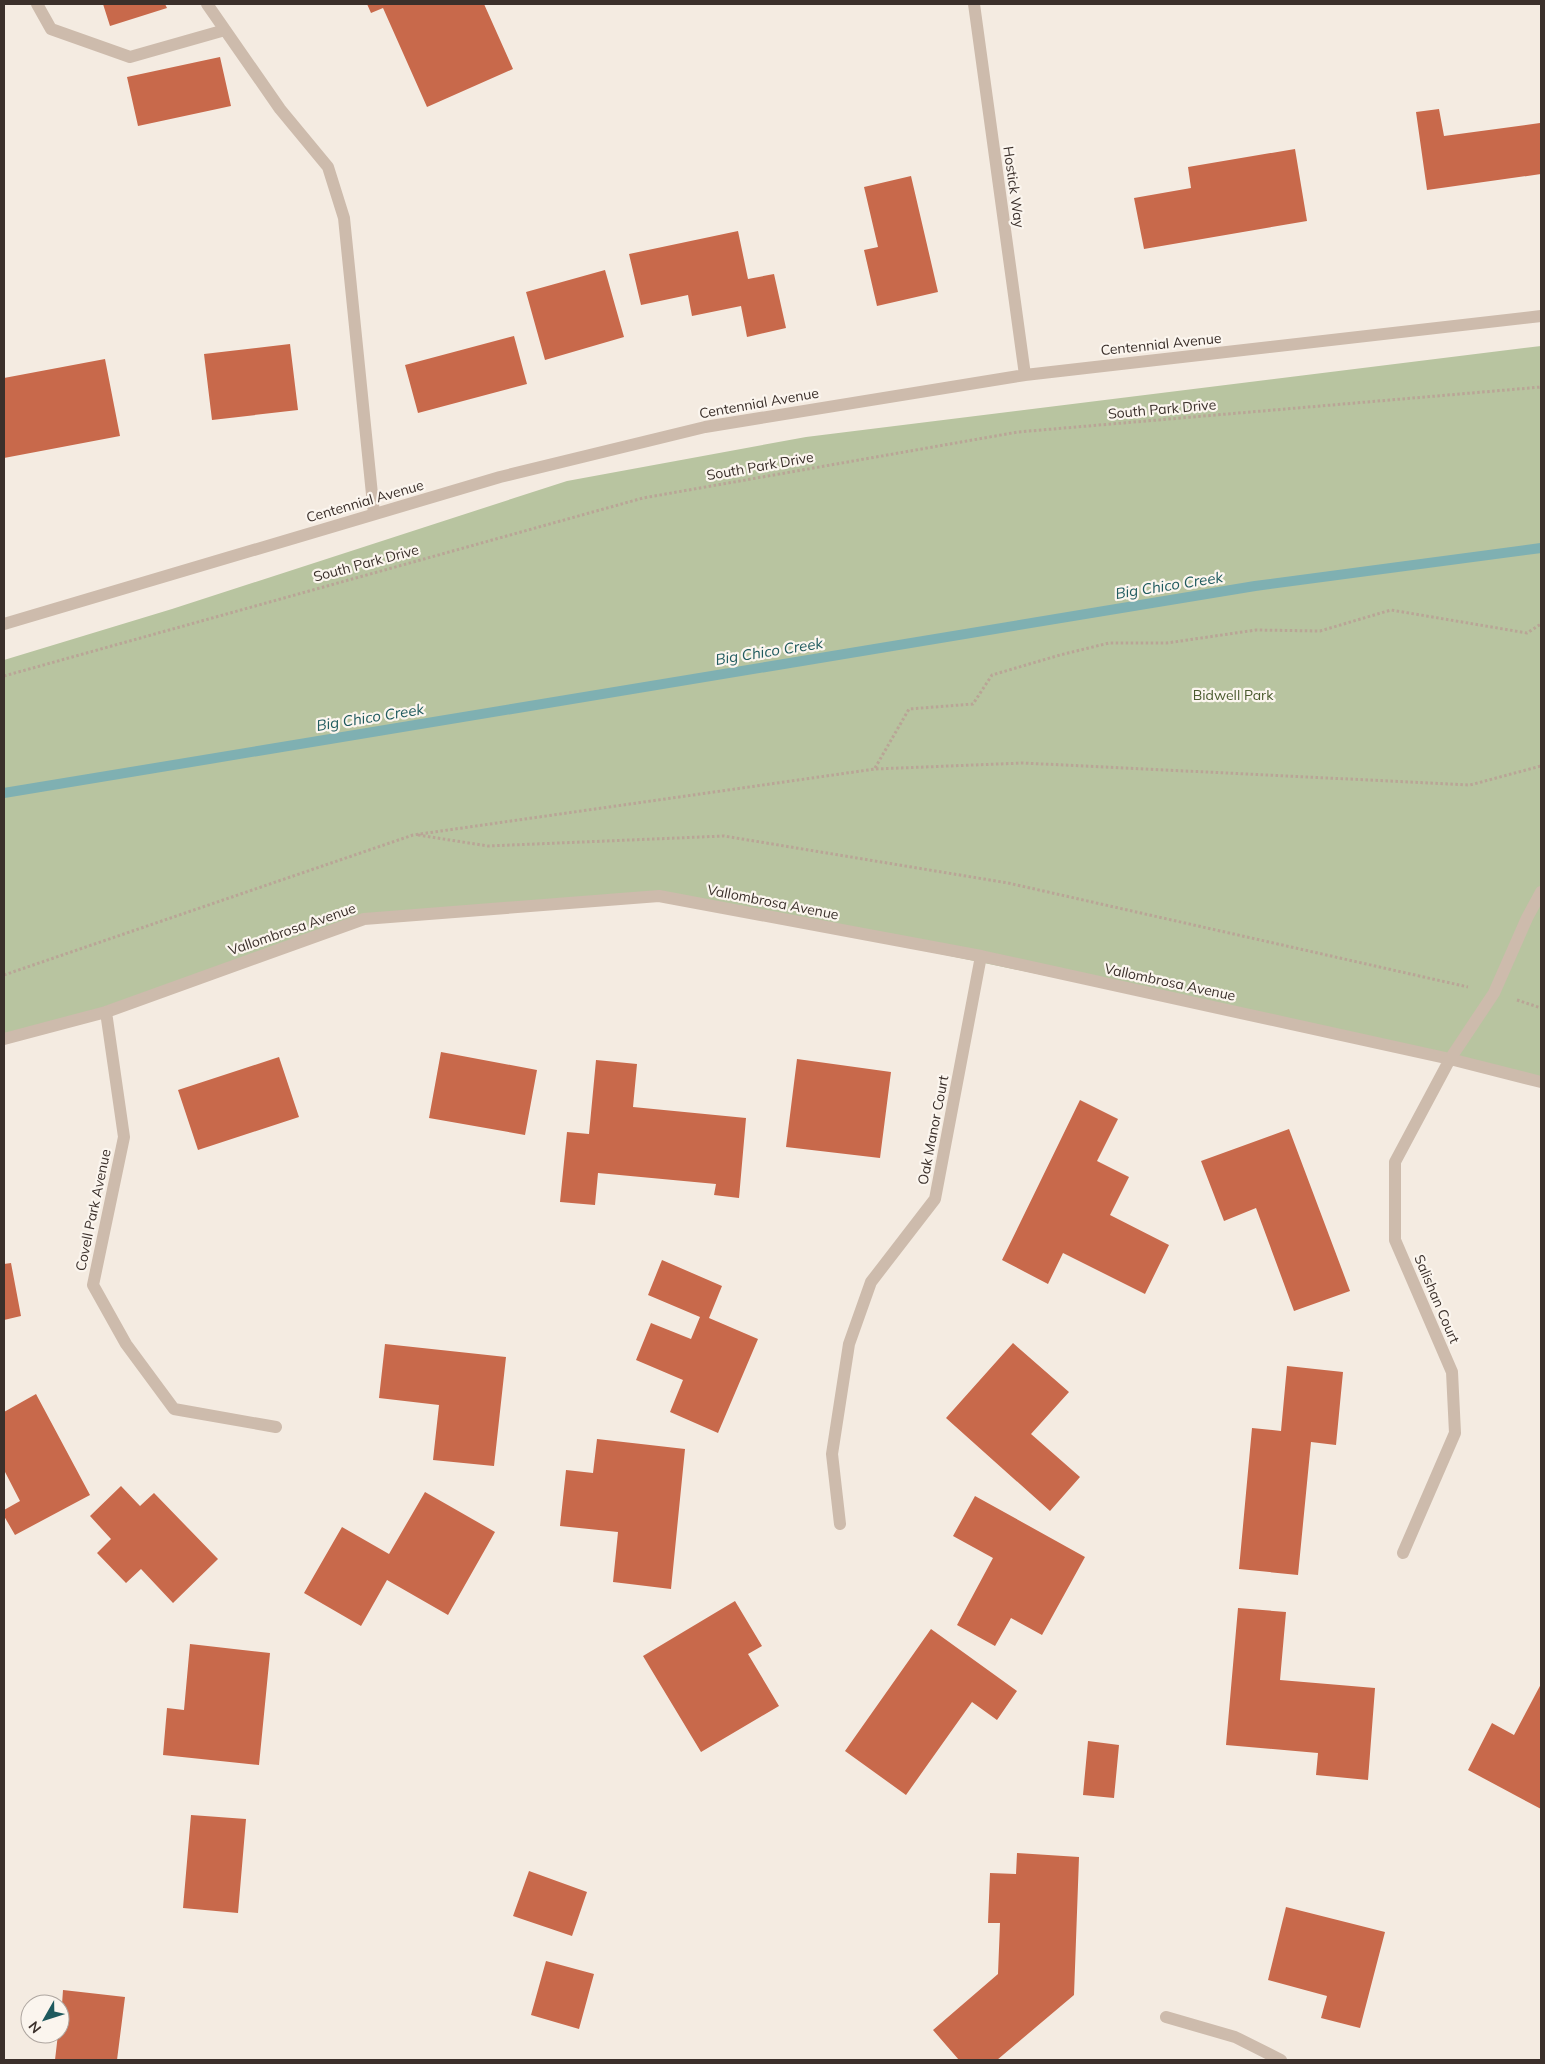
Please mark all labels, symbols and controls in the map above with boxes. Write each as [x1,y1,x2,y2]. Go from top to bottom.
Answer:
street label: Hostick Way [999,145,1029,229]
street label: Centennial Avenue [1100,329,1222,359]
street label: Centennial Avenue [698,384,820,422]
street label: South Park Drive [1107,395,1217,423]
street label: South Park Drive [705,448,815,484]
street label: Centennial Avenue [304,476,426,526]
street label: South Park Drive [311,540,421,586]
water label: Big Chico Creek [1114,567,1225,603]
water label: Big Chico Creek [714,633,825,669]
park label: Bidwell Park [1193,686,1274,704]
water label: Big Chico Creek [315,699,426,735]
street label: Vallombrosa Avenue [706,880,840,924]
street label: Vallombrosa Avenue [226,899,358,959]
street label: Vallombrosa Avenue [1103,959,1237,1005]
street label: Oak Manor Court [914,1074,952,1186]
street label: Covell Park Avenue [71,1147,115,1273]
street label: Salishan Court [1410,1252,1464,1346]
north arrow [20,1994,70,2044]
text: N [25,2017,45,2037]

